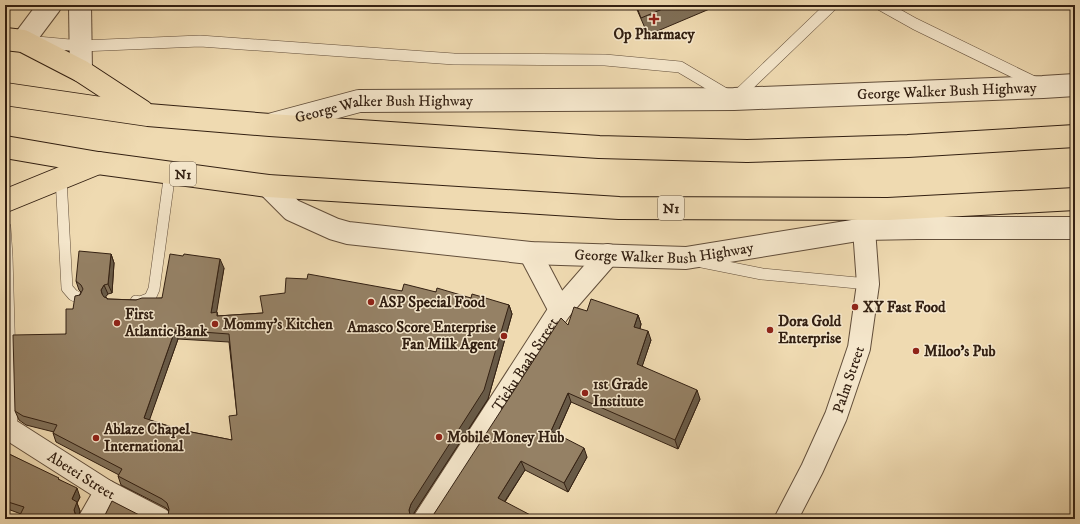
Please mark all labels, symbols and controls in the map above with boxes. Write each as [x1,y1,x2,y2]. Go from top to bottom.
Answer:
marker: Op Pharmacy [649,14,659,24]
place label: Op Pharmacy [613,25,695,44]
street label: George Walker Bush Highway [857,78,1038,104]
street label: George Walker Bush Highway [293,91,474,128]
road number: N1 [170,162,196,186]
road number: N1 [658,196,684,220]
street label: George Walker Bush Highway [574,238,756,268]
place label: ASP Special Food [378,293,486,312]
marker: ASP Special Food [366,297,376,307]
place label: XY Fast Food [863,298,946,317]
marker: XY Fast Food [850,302,860,312]
place label: First Atlantic Bank [124,305,208,341]
place label: Dora Gold Enterprise [778,312,842,348]
street label: Tieku Baah Street [488,314,563,415]
place label: Mommy's Kitchen [223,315,333,334]
marker: First Atlantic Bank [112,318,122,328]
place label: Amasco Score Enterprise Fan Milk Agent [346,318,497,354]
marker: Mommy's Kitchen [210,319,220,329]
marker: Dora Gold Enterprise [765,325,775,335]
marker: Amasco Score Enterprise Fan Milk Agent [499,331,509,341]
place label: Miloo's Pub [924,342,995,361]
street label: Palm Street [829,344,869,416]
marker: Miloo's Pub [911,346,921,356]
place label: 1st Grade Institute [593,375,648,411]
marker: 1st Grade Institute [580,388,590,398]
place label: Ablaze Chapel International [103,420,190,456]
place label: Mobile Money Hub [447,428,564,447]
marker: Mobile Money Hub [434,432,444,442]
marker: Ablaze Chapel International [91,433,101,443]
street label: Abetei Street [44,447,118,504]

